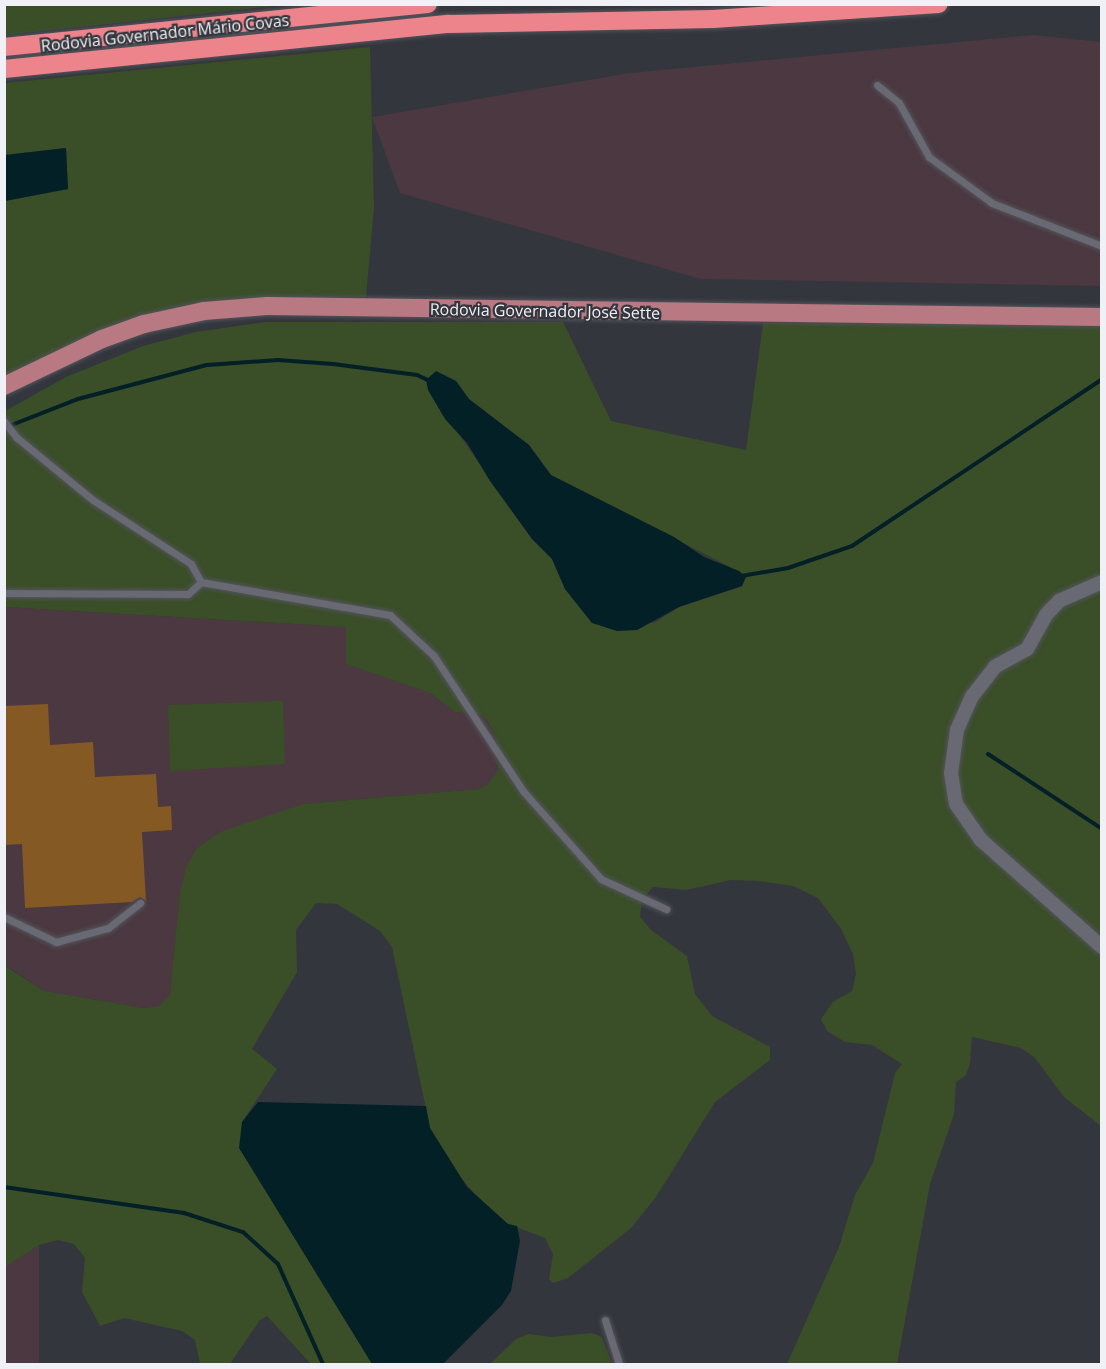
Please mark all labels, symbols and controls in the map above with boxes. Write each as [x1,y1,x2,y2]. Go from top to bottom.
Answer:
street label: Rodovia Governador Mário Covas [40,10,290,56]
street label: Rodovia Governador José Sette [430,299,660,323]

